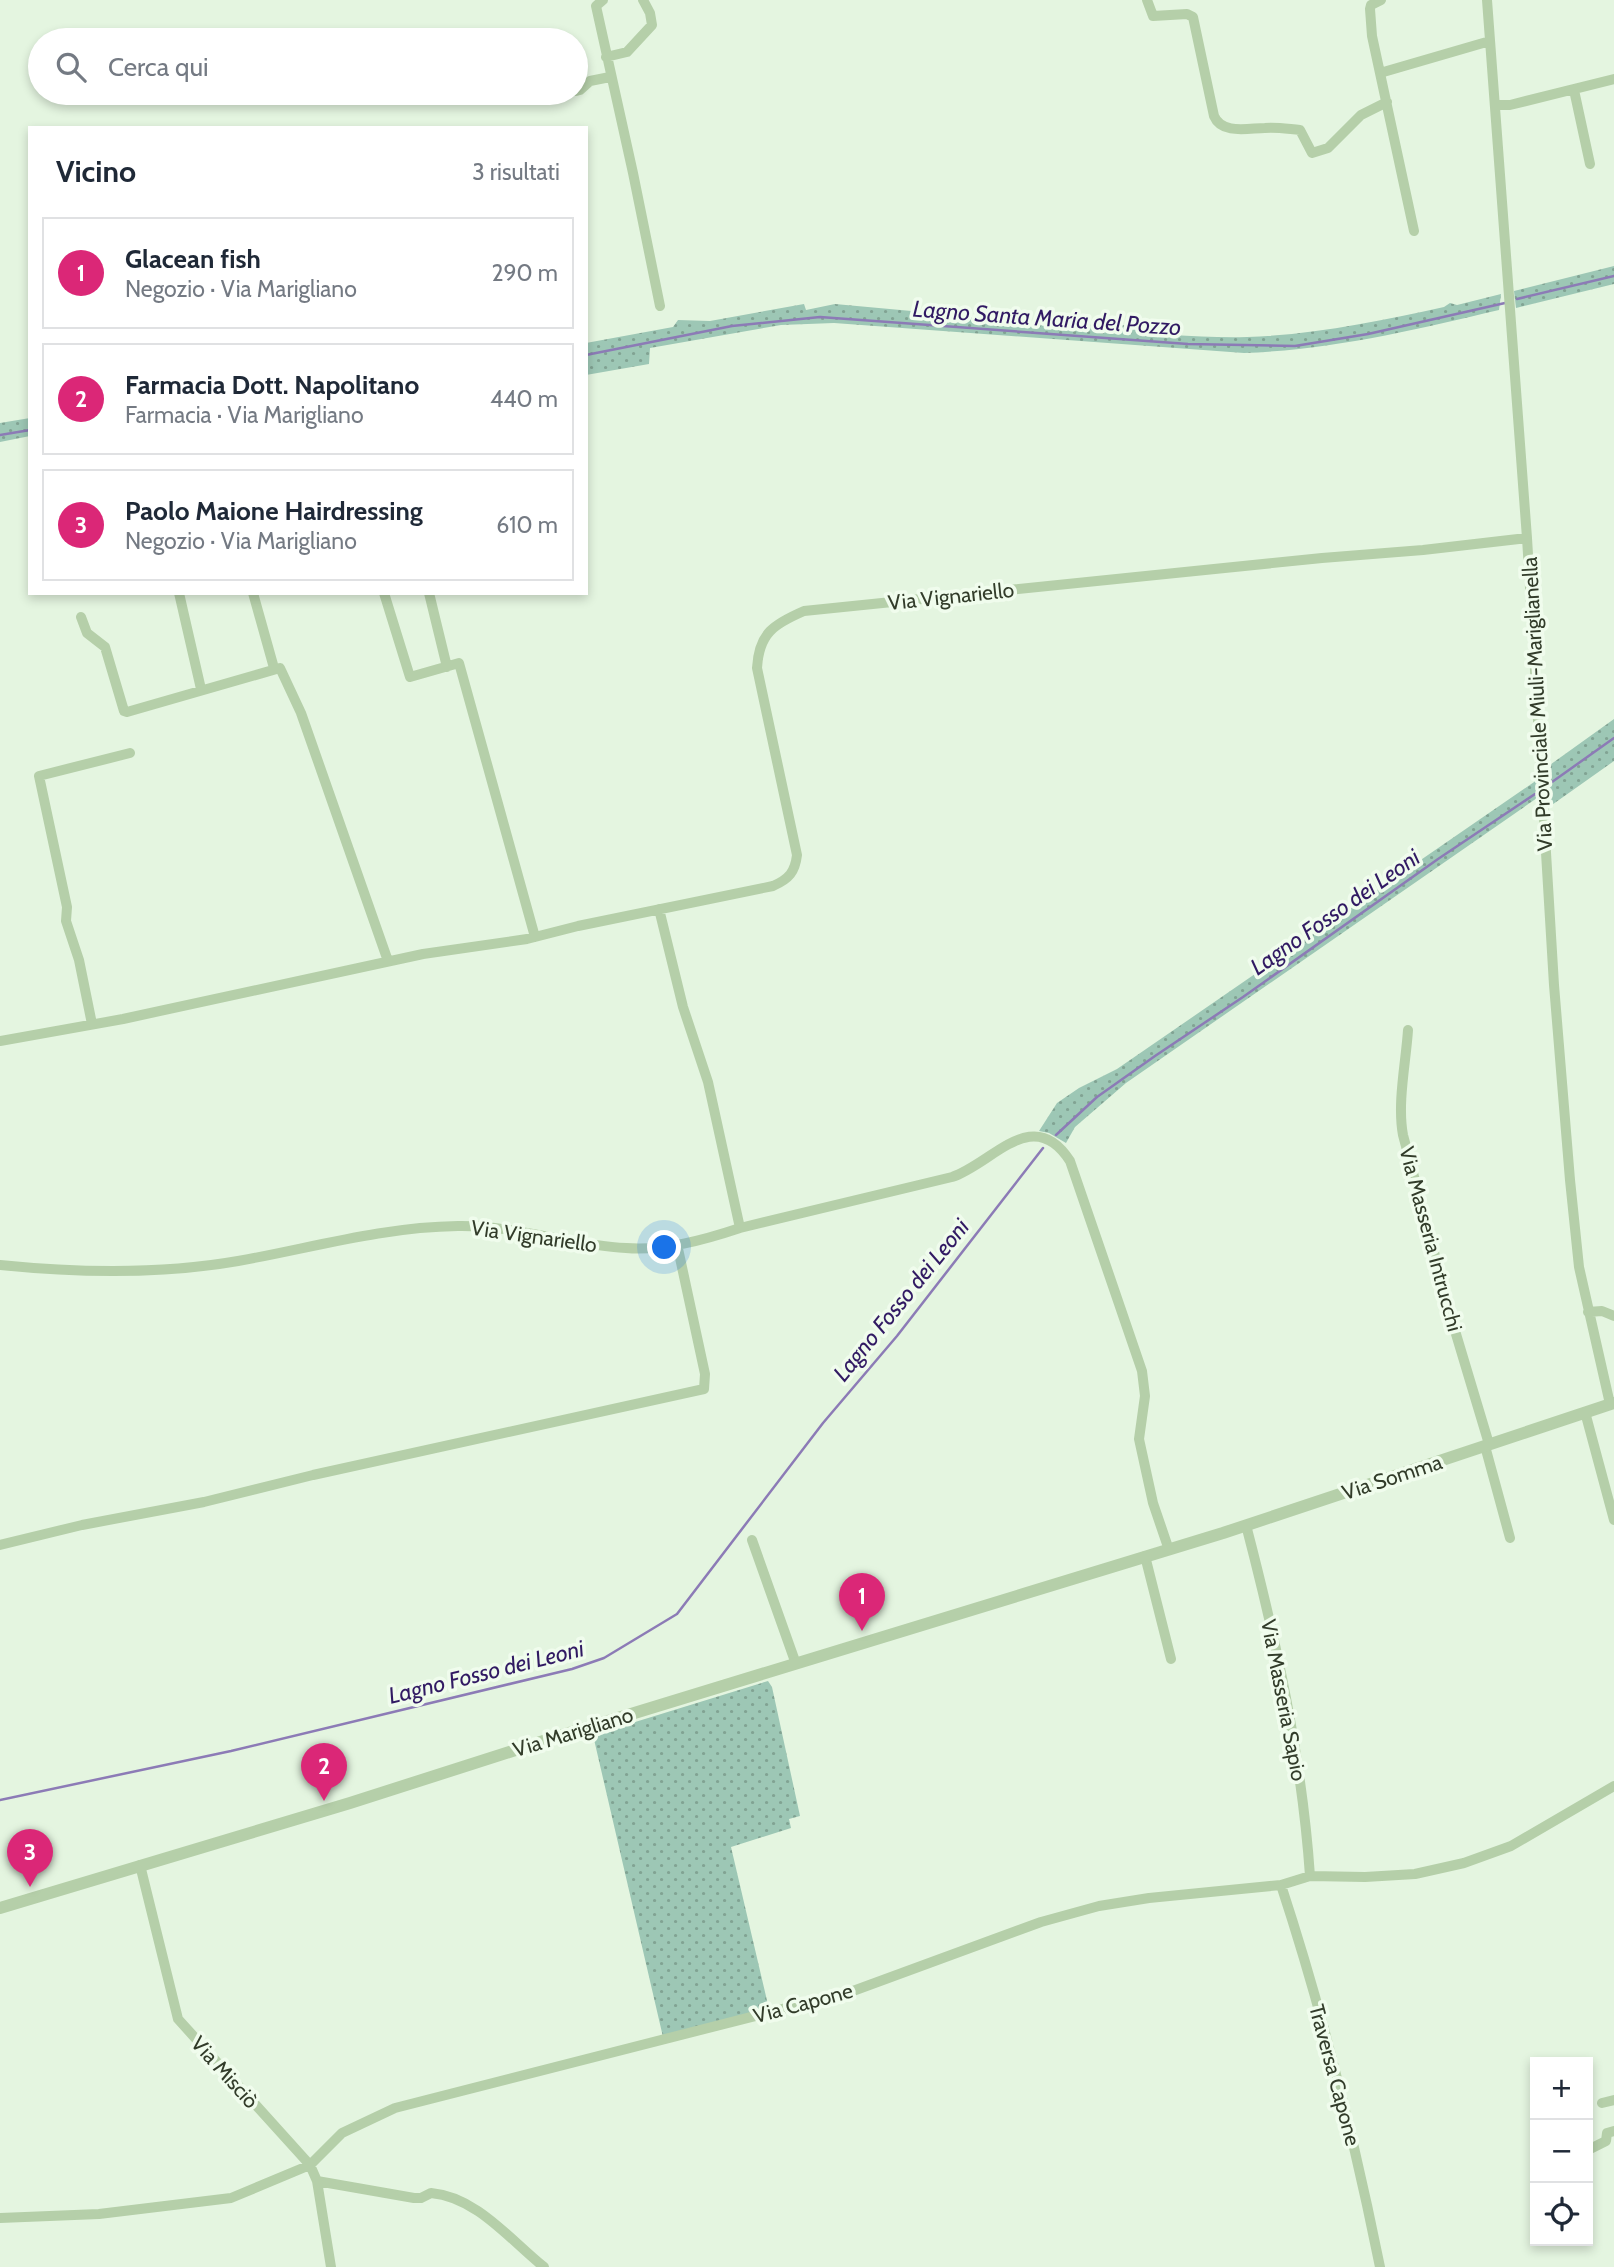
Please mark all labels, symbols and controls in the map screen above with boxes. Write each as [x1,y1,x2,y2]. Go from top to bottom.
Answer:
search box [28,28,588,105]
icon: search [52,48,90,86]
text: Cerca qui [108,51,209,83]
text: Vicino [56,153,136,190]
text: 3 risultati [472,158,560,186]
text: Glacean fish [125,243,261,275]
text: 1 [77,259,85,287]
text: 290 m [491,259,558,287]
text: Negozio · Via Marigliano [125,275,357,303]
water label: Lagno Santa Maria del Pozzo [912,295,1182,341]
text: Farmacia Dott. Napolitano [125,369,419,401]
text: 2 [75,385,87,413]
text: 440 m [490,385,558,413]
text: Farmacia · Via Marigliano [125,401,364,429]
text: Paolo Maione Hairdressing [125,495,423,527]
text: 3 [75,511,87,539]
text: 610 m [496,511,558,539]
text: Negozio · Via Marigliano [125,527,357,555]
street label: Via Provinciale Miuli-Mariglianella [1517,556,1557,852]
street label: Via Vignariello [887,577,1015,615]
water label: Lagno Fosso dei Leoni [1245,842,1426,981]
street label: Via Masseria Intrucchi [1394,1144,1468,1334]
water label: Lagno Fosso dei Leoni [827,1212,976,1387]
street label: Via Vignariello [470,1215,598,1257]
your location [647,1230,681,1264]
street label: Via Somma [1339,1449,1445,1505]
pin: 1 [839,1573,885,1631]
street label: Via Masseria Sapio [1256,1617,1312,1783]
water label: Lagno Fosso dei Leoni [385,1634,588,1710]
street label: Via Marigliano [510,1702,636,1762]
pin: 2 [301,1743,347,1801]
pin: 3 [7,1829,53,1887]
street label: Via Capone [751,1978,856,2028]
street label: Traversa Capone [1304,2002,1366,2149]
street label: Via Misciò [186,2031,264,2113]
map controls [1530,2057,1593,2246]
button: + [1530,2057,1593,2120]
button: − [1530,2120,1593,2183]
button: locate [1530,2183,1593,2246]

